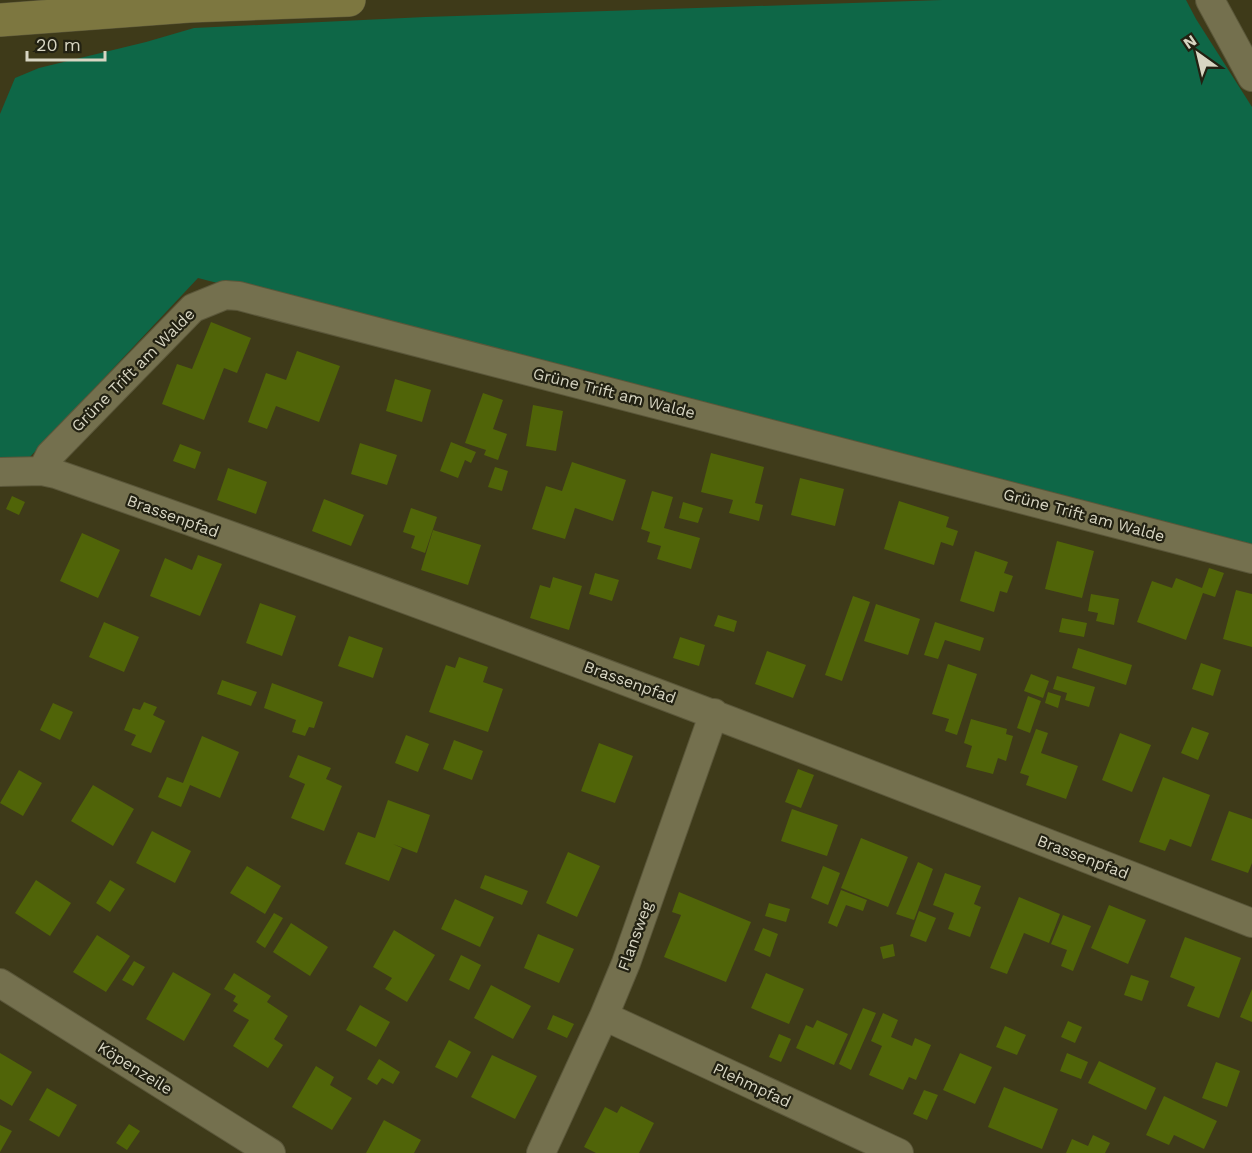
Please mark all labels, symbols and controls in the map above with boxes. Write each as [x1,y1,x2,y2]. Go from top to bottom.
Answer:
scale bar [27,24,105,62]
north arrow [1168,24,1228,84]
text: N [1180,31,1200,53]
text: 20 m [36,34,81,55]
street label: Grüne Trift am Walde [67,304,199,436]
street label: Grüne Trift am Walde [531,364,697,422]
street label: Grüne Trift am Walde [1001,484,1167,546]
street label: Brassenpfad [124,491,222,541]
street label: Brassenpfad [581,657,679,707]
street label: Brassenpfad [1035,831,1131,883]
street label: Flansweg [614,898,656,973]
street label: Köpenzeile [94,1038,176,1098]
street label: Plehmpfad [710,1059,794,1111]

